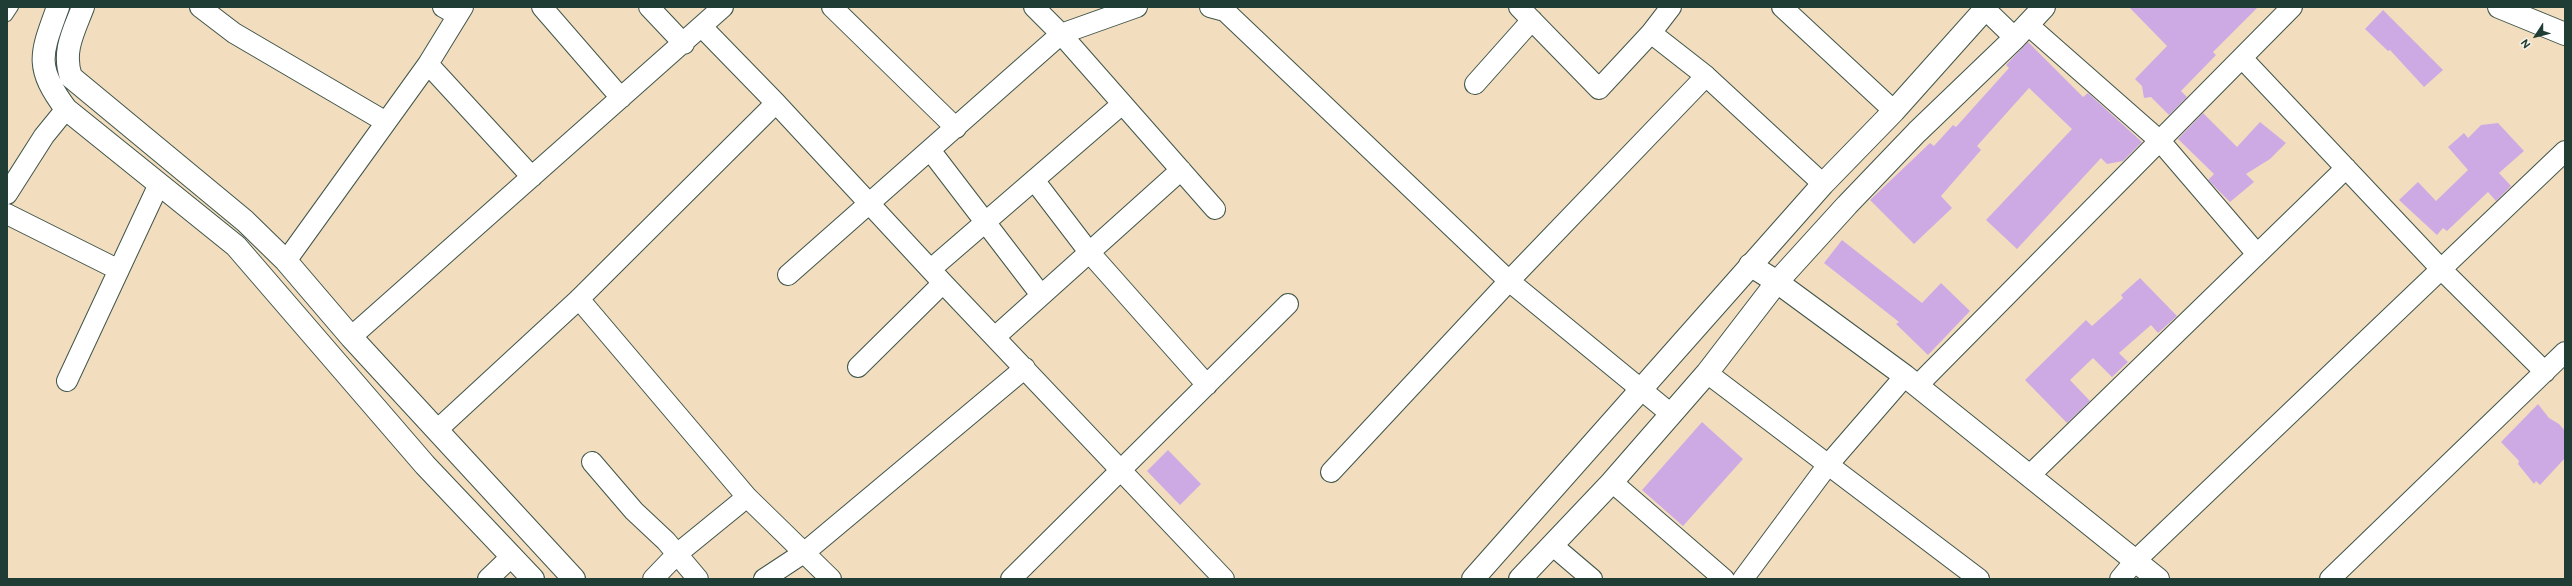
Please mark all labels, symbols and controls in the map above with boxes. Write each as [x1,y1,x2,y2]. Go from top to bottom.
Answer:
north arrow [2516,16,2556,56]
text: N [2518,36,2534,51]

